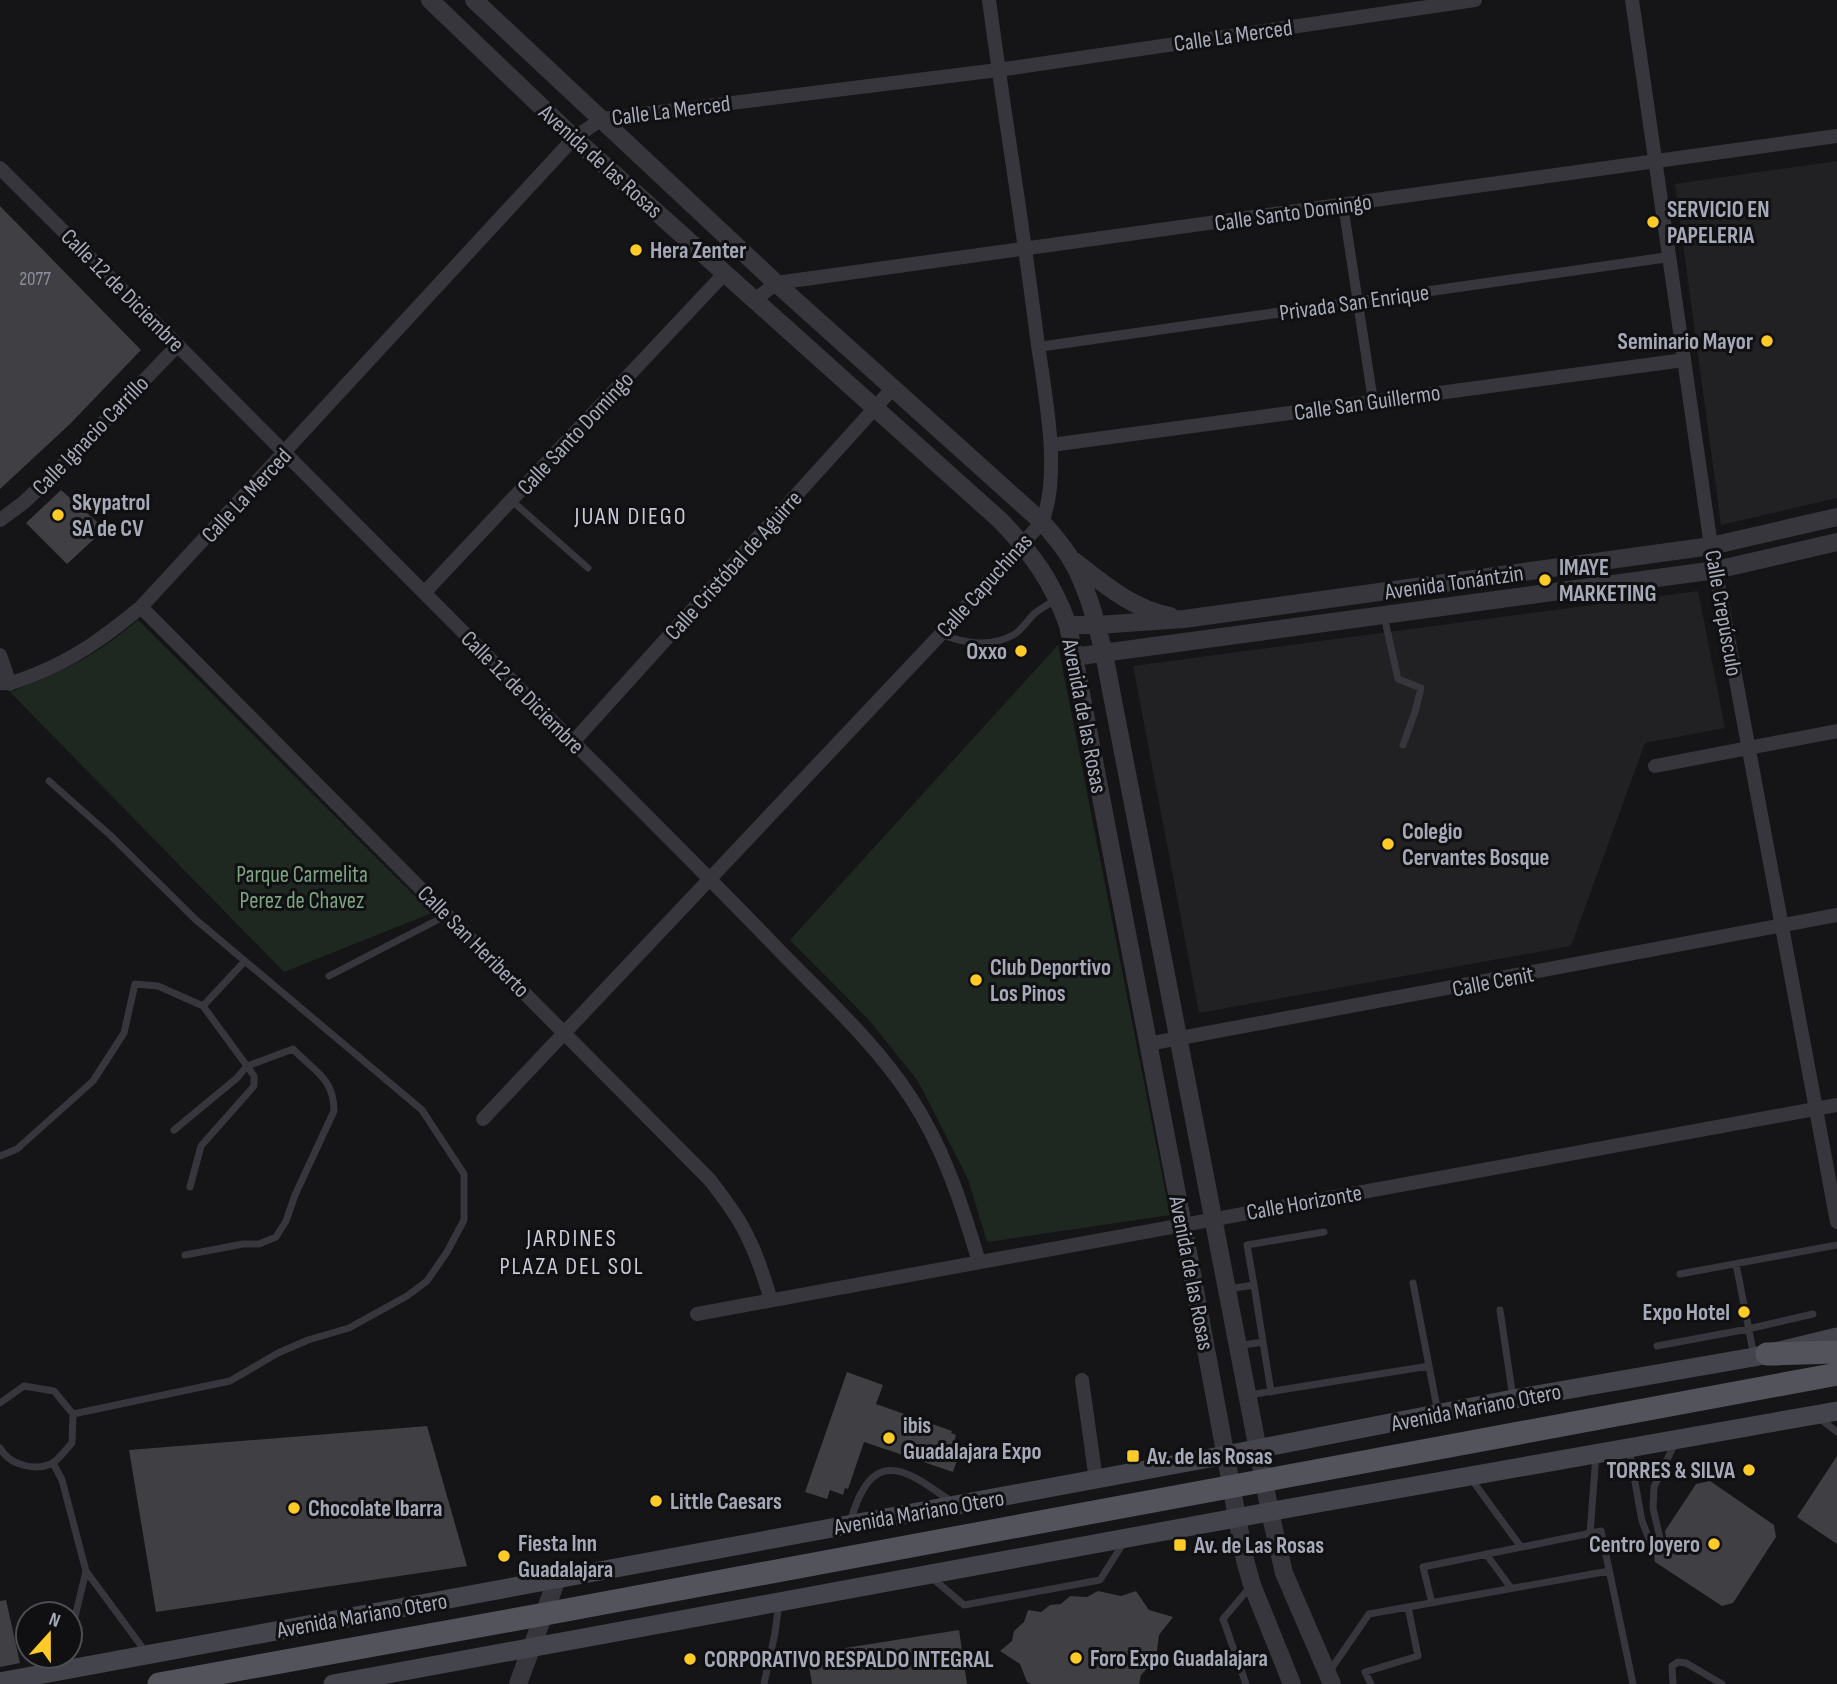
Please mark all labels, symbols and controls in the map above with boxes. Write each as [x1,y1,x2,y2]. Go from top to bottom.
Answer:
street label: Calle La Merced [1172,14,1294,58]
street label: Calle La Merced [610,90,732,132]
street label: Avenida de las Rosas [532,98,668,225]
street label: Calle Santo Domingo [1213,188,1373,238]
place label: SERVICIO EN PAPELERIA [1667,196,1769,250]
marker: SERVICIO EN PAPELERIA [1645,214,1661,230]
street label: Calle 12 de Diciembre [55,223,190,358]
place label: Hera Zenter [650,237,746,265]
marker: Hera Zenter [628,242,644,258]
house number: 2077 [19,268,51,291]
street label: Privada San Enrique [1277,279,1431,327]
place label: Seminario Mayor [1618,328,1753,356]
marker: Seminario Mayor [1759,333,1775,349]
street label: Calle Santo Domingo [512,366,640,501]
street label: Calle Ignacio Carrillo [27,370,155,501]
street label: Calle San Guillermo [1292,379,1442,427]
street label: Calle La Merced [196,443,298,549]
street label: Calle Cristóbal de Aguirre [659,485,808,646]
place label: Skypatrol SA de CV [72,489,150,543]
district label: JUAN DIEGO [573,502,688,531]
marker: Skypatrol SA de CV [50,507,66,523]
street label: Calle Capuchinas [931,528,1039,643]
street label: Calle Crepúsculo [1698,548,1748,678]
place label: IMAYE MARKETING [1559,554,1656,608]
street label: Avenida Tonántzin [1382,559,1525,607]
marker: IMAYE MARKETING [1537,572,1553,588]
street label: Calle 12 de Diciembre [455,625,590,760]
street label: Avenida de las Rosas [1055,636,1113,796]
place label: Oxxo [966,638,1007,666]
marker: Oxxo [1013,643,1029,659]
place label: Colegio Cervantes Bosque [1402,818,1549,872]
marker: Colegio Cervantes Bosque [1380,836,1396,852]
park label: Parque Carmelita Perez de Chavez [236,861,368,915]
street label: Calle San Heriberto [411,880,535,1004]
place label: Club Deportivo Los Pinos [990,954,1111,1008]
street label: Calle Cenit [1450,960,1536,1004]
marker: Club Deportivo Los Pinos [968,972,984,988]
street label: Calle Horizonte [1244,1179,1364,1227]
street label: Avenida de las Rosas [1162,1193,1220,1353]
district label: JARDINES PLAZA DEL SOL [499,1224,645,1281]
place label: Expo Hotel [1643,1299,1730,1327]
marker: Expo Hotel [1736,1304,1752,1320]
street label: Avenida Mariano Otero [1388,1378,1563,1438]
place label: ibis Guadalajara Expo [903,1412,1041,1466]
marker: ibis Guadalajara Expo [881,1430,897,1446]
place label: Av. de las Rosas [1146,1443,1273,1471]
marker: Av. de las Rosas [1125,1448,1141,1464]
place label: TORRES & SILVA [1606,1457,1736,1485]
marker: TORRES & SILVA [1741,1462,1757,1478]
street label: Avenida Mariano Otero [831,1484,1006,1542]
place label: Little Caesars [670,1488,782,1516]
marker: Little Caesars [648,1493,664,1509]
place label: Chocolate Ibarra [308,1495,443,1523]
marker: Chocolate Ibarra [286,1500,302,1516]
place label: Fiesta Inn Guadalajara [518,1530,613,1584]
place label: Centro Joyero [1589,1531,1700,1559]
place label: Av. de Las Rosas [1193,1532,1324,1560]
marker: Centro Joyero [1706,1536,1722,1552]
marker: Av. de Las Rosas [1172,1537,1188,1553]
marker: Fiesta Inn Guadalajara [496,1548,512,1564]
street label: Avenida Mariano Otero [274,1587,449,1645]
north arrow [14,1600,84,1670]
text: N [46,1608,63,1633]
place label: Foro Expo Guadalajara [1090,1645,1268,1673]
place label: CORPORATIVO RESPALDO INTEGRAL [704,1646,994,1674]
marker: Foro Expo Guadalajara [1068,1650,1084,1666]
marker: CORPORATIVO RESPALDO INTEGRAL [682,1651,698,1667]

